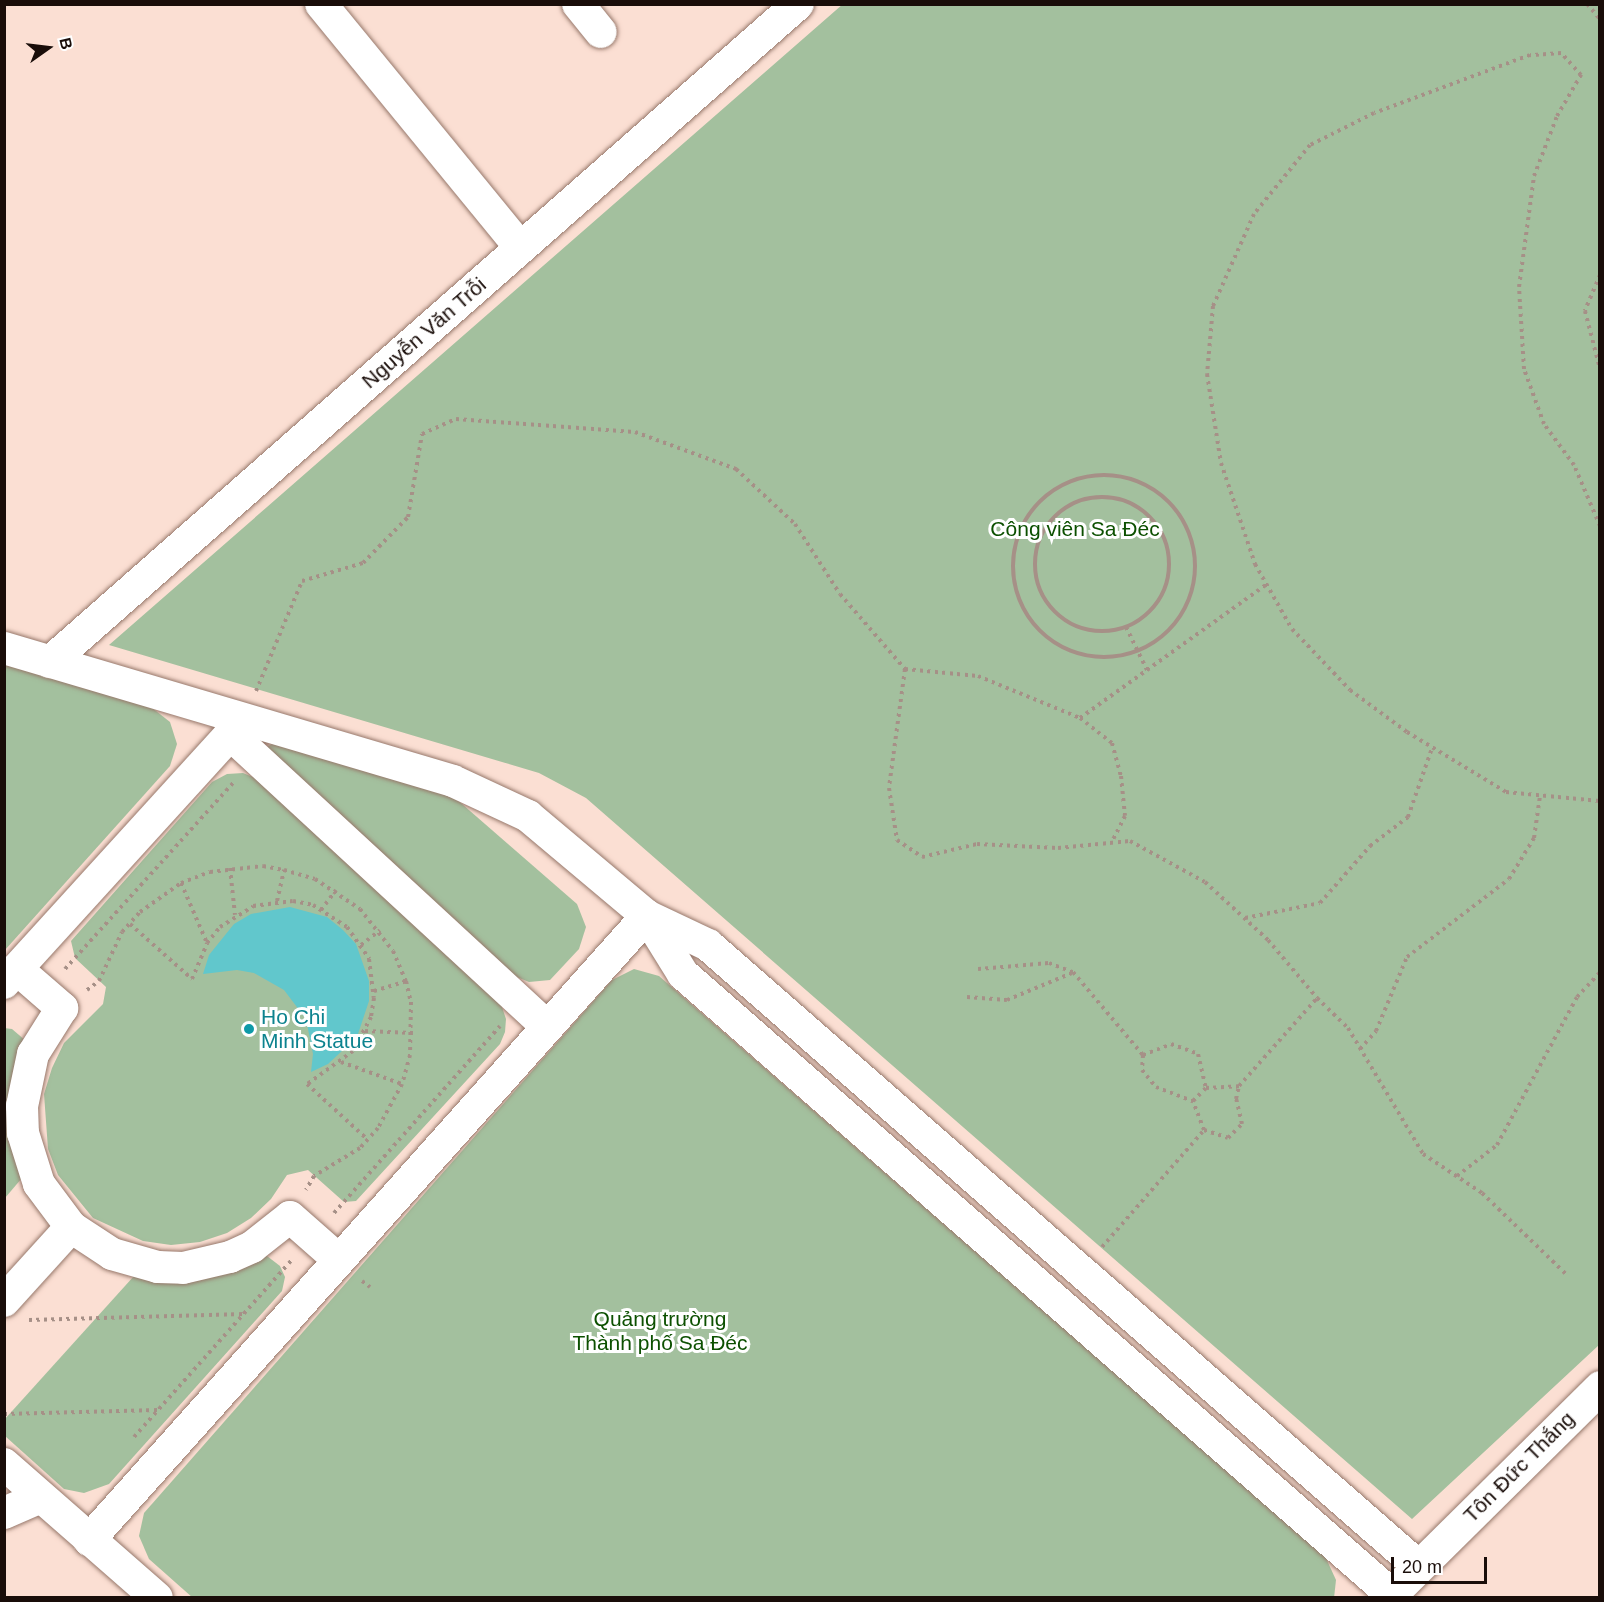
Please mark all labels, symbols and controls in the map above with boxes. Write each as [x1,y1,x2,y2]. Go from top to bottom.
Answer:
north arrow [18,18,78,78]
text: B [56,36,76,51]
street label: Nguyễn Văn Trỗi [357,272,491,394]
park label: Công viên Sa Đéc [990,516,1160,542]
place label: Ho Chi Minh Statue [261,1004,373,1054]
marker: Ho Chi Minh Statue [242,1022,256,1036]
park label: Quảng trường Thành phố Sa Đéc [572,1306,748,1356]
street label: Tôn Đức Thắng [1458,1406,1580,1528]
scale bar [1394,1545,1490,1583]
text: 20 m [1402,1557,1442,1577]

